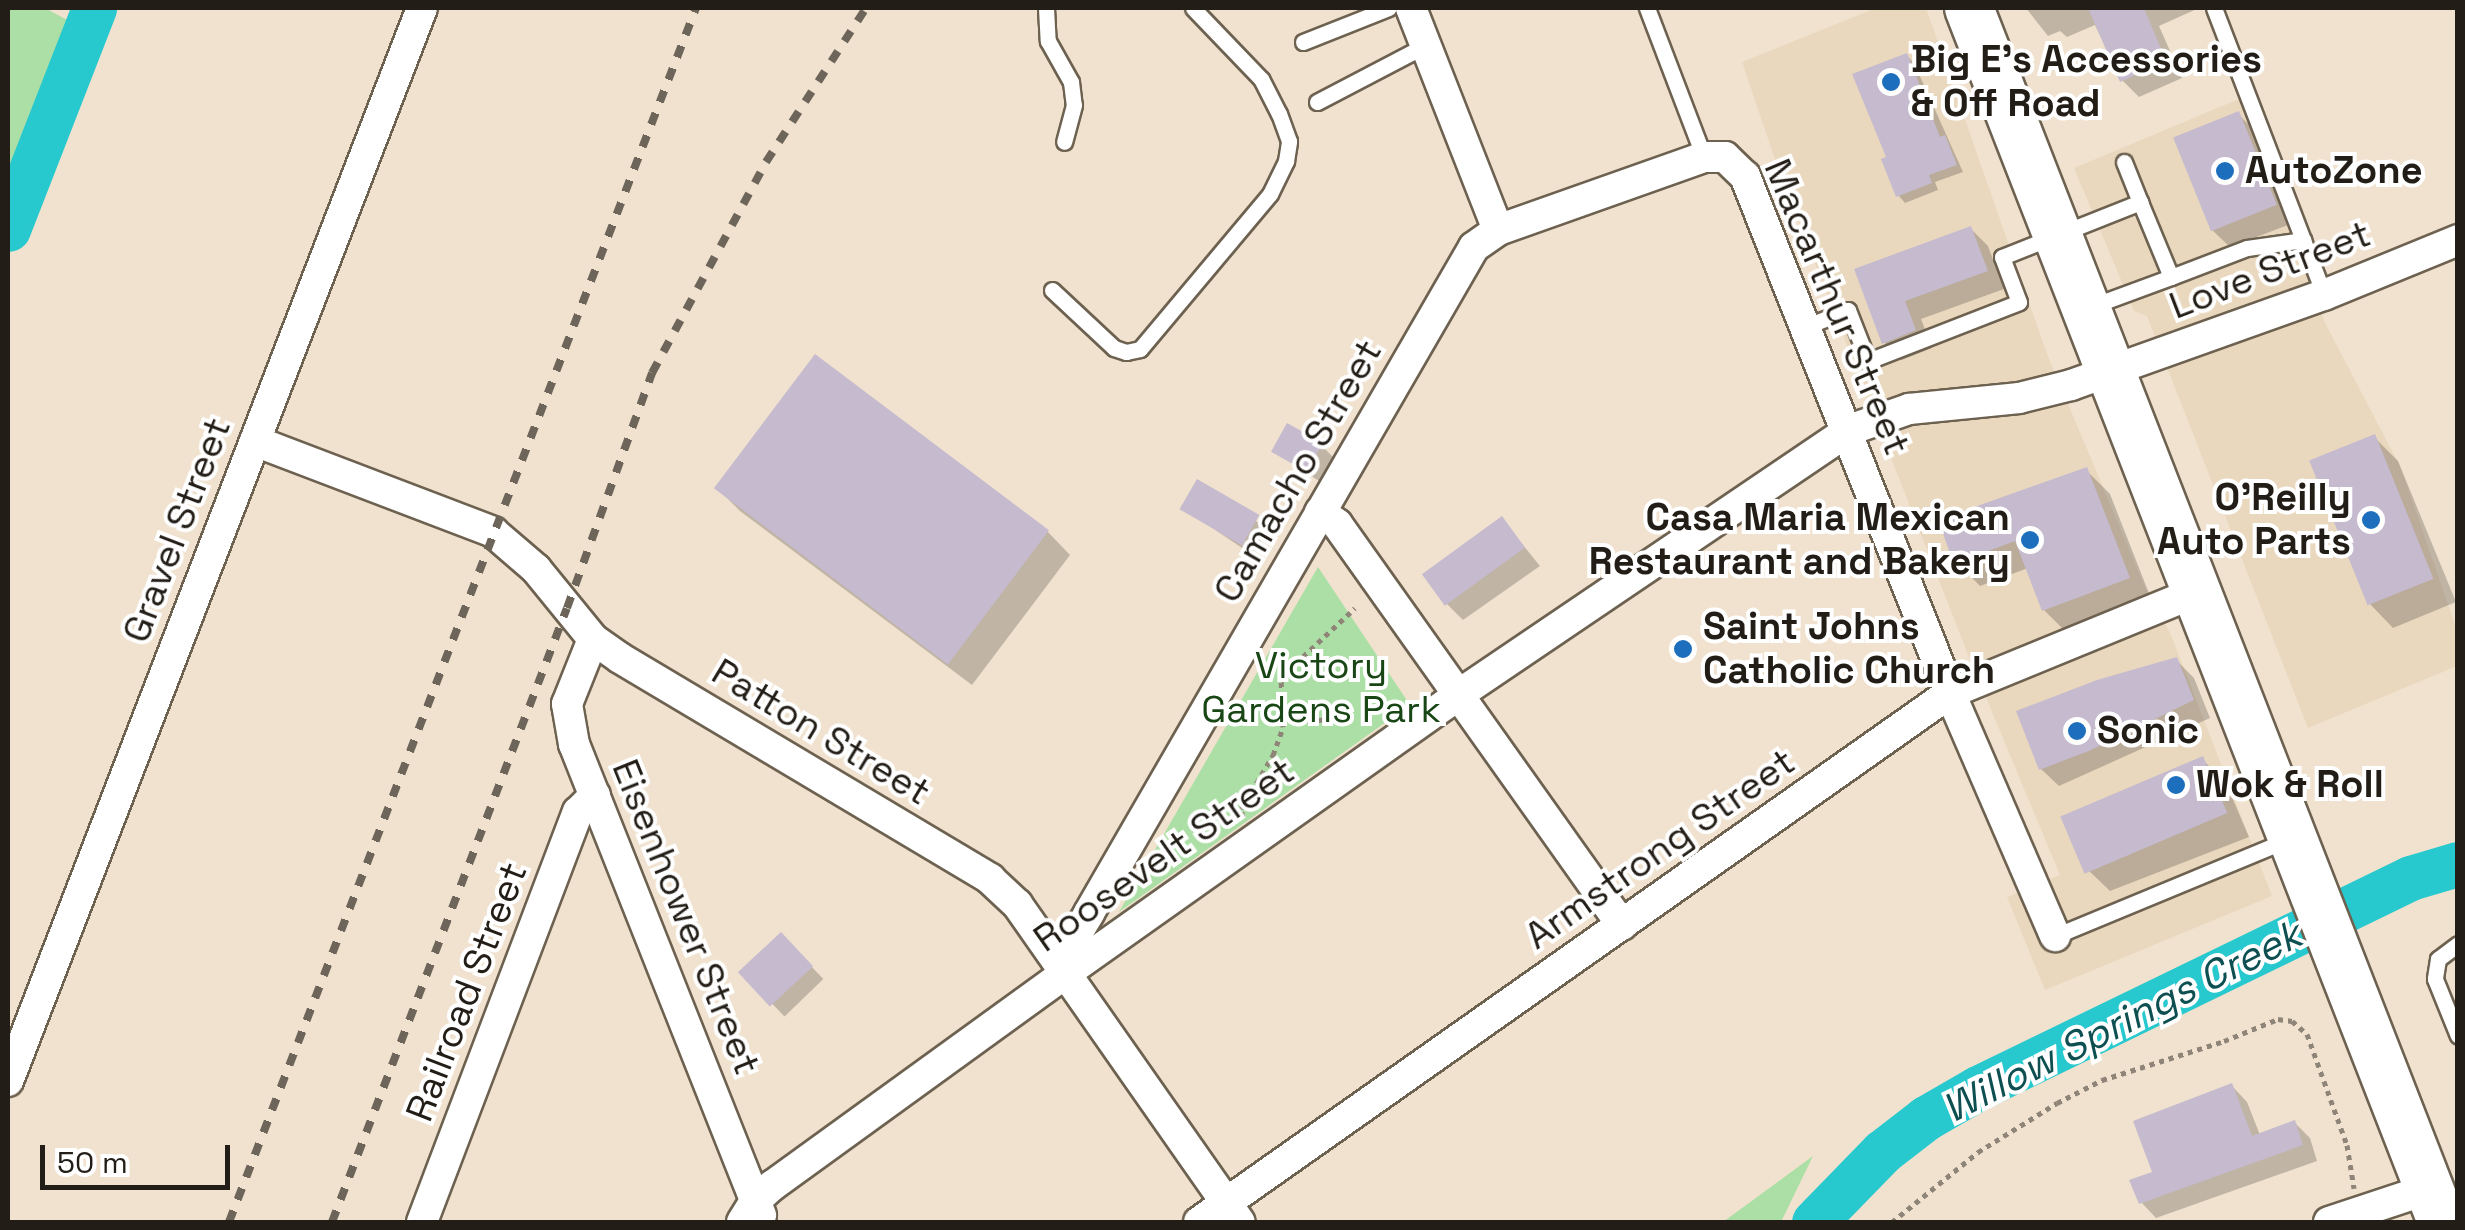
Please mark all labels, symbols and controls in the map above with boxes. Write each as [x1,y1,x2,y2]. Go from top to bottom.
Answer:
place label: Big E's Accessories & Off Road [1911,37,2262,126]
marker: Big E's Accessories & Off Road [1880,71,1902,93]
place label: AutoZone [2245,148,2423,194]
street label: Macarthur Street [1754,152,1920,462]
marker: AutoZone [2214,160,2236,182]
street label: Love Street [2163,211,2377,329]
street label: Camacho Street [1204,332,1392,610]
street label: Gravel Street [113,411,241,649]
place label: O'Reilly Auto Parts [2157,475,2351,564]
place label: Casa Maria Mexican Restaurant and Bakery [1589,495,2010,584]
marker: O'Reilly Auto Parts [2360,509,2382,531]
marker: Casa Maria Mexican Restaurant and Bakery [2019,529,2041,551]
place label: Saint Johns Catholic Church [1703,604,1995,694]
marker: Saint Johns Catholic Church [1672,638,1694,660]
park label: Victory Gardens Park [1201,643,1441,732]
street label: Patton Street [704,649,938,815]
place label: Sonic [2097,708,2199,754]
marker: Sonic [2066,720,2088,742]
street label: Armstrong Street [1516,739,1804,959]
street label: Roosevelt Street [1025,748,1303,962]
street label: Eisenhower Street [602,753,770,1081]
place label: Wok & Roll [2196,762,2384,808]
marker: Wok & Roll [2165,774,2187,796]
street label: Railroad Street [397,856,537,1128]
water label: Willow Springs Creek [1934,911,2310,1133]
scale bar [45,1125,235,1187]
text: 50 m [57,1143,128,1182]

